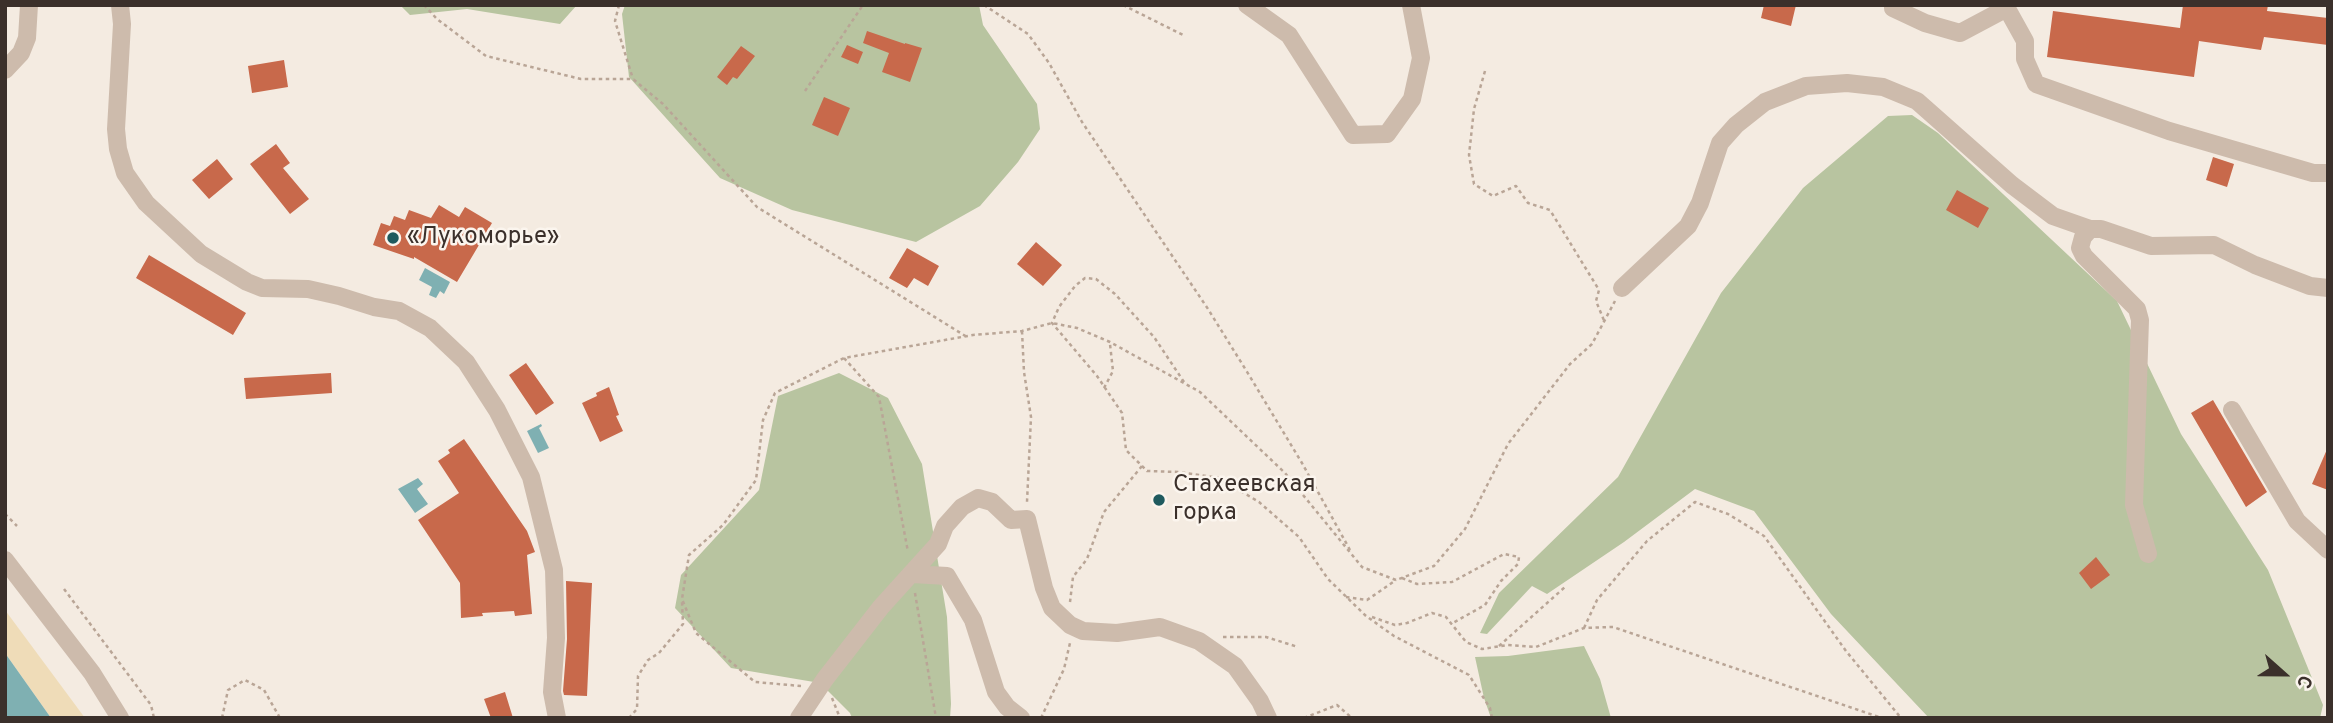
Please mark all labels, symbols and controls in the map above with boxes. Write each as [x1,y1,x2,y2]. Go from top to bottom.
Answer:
place label: «Лукоморье» [407,224,559,252]
marker: «Лукоморье» [385,230,401,246]
place label: Стахеевская горка [1173,472,1316,528]
marker: Стахеевская горка [1151,492,1167,508]
north arrow [2249,639,2319,709]
text: С [2290,672,2317,691]

